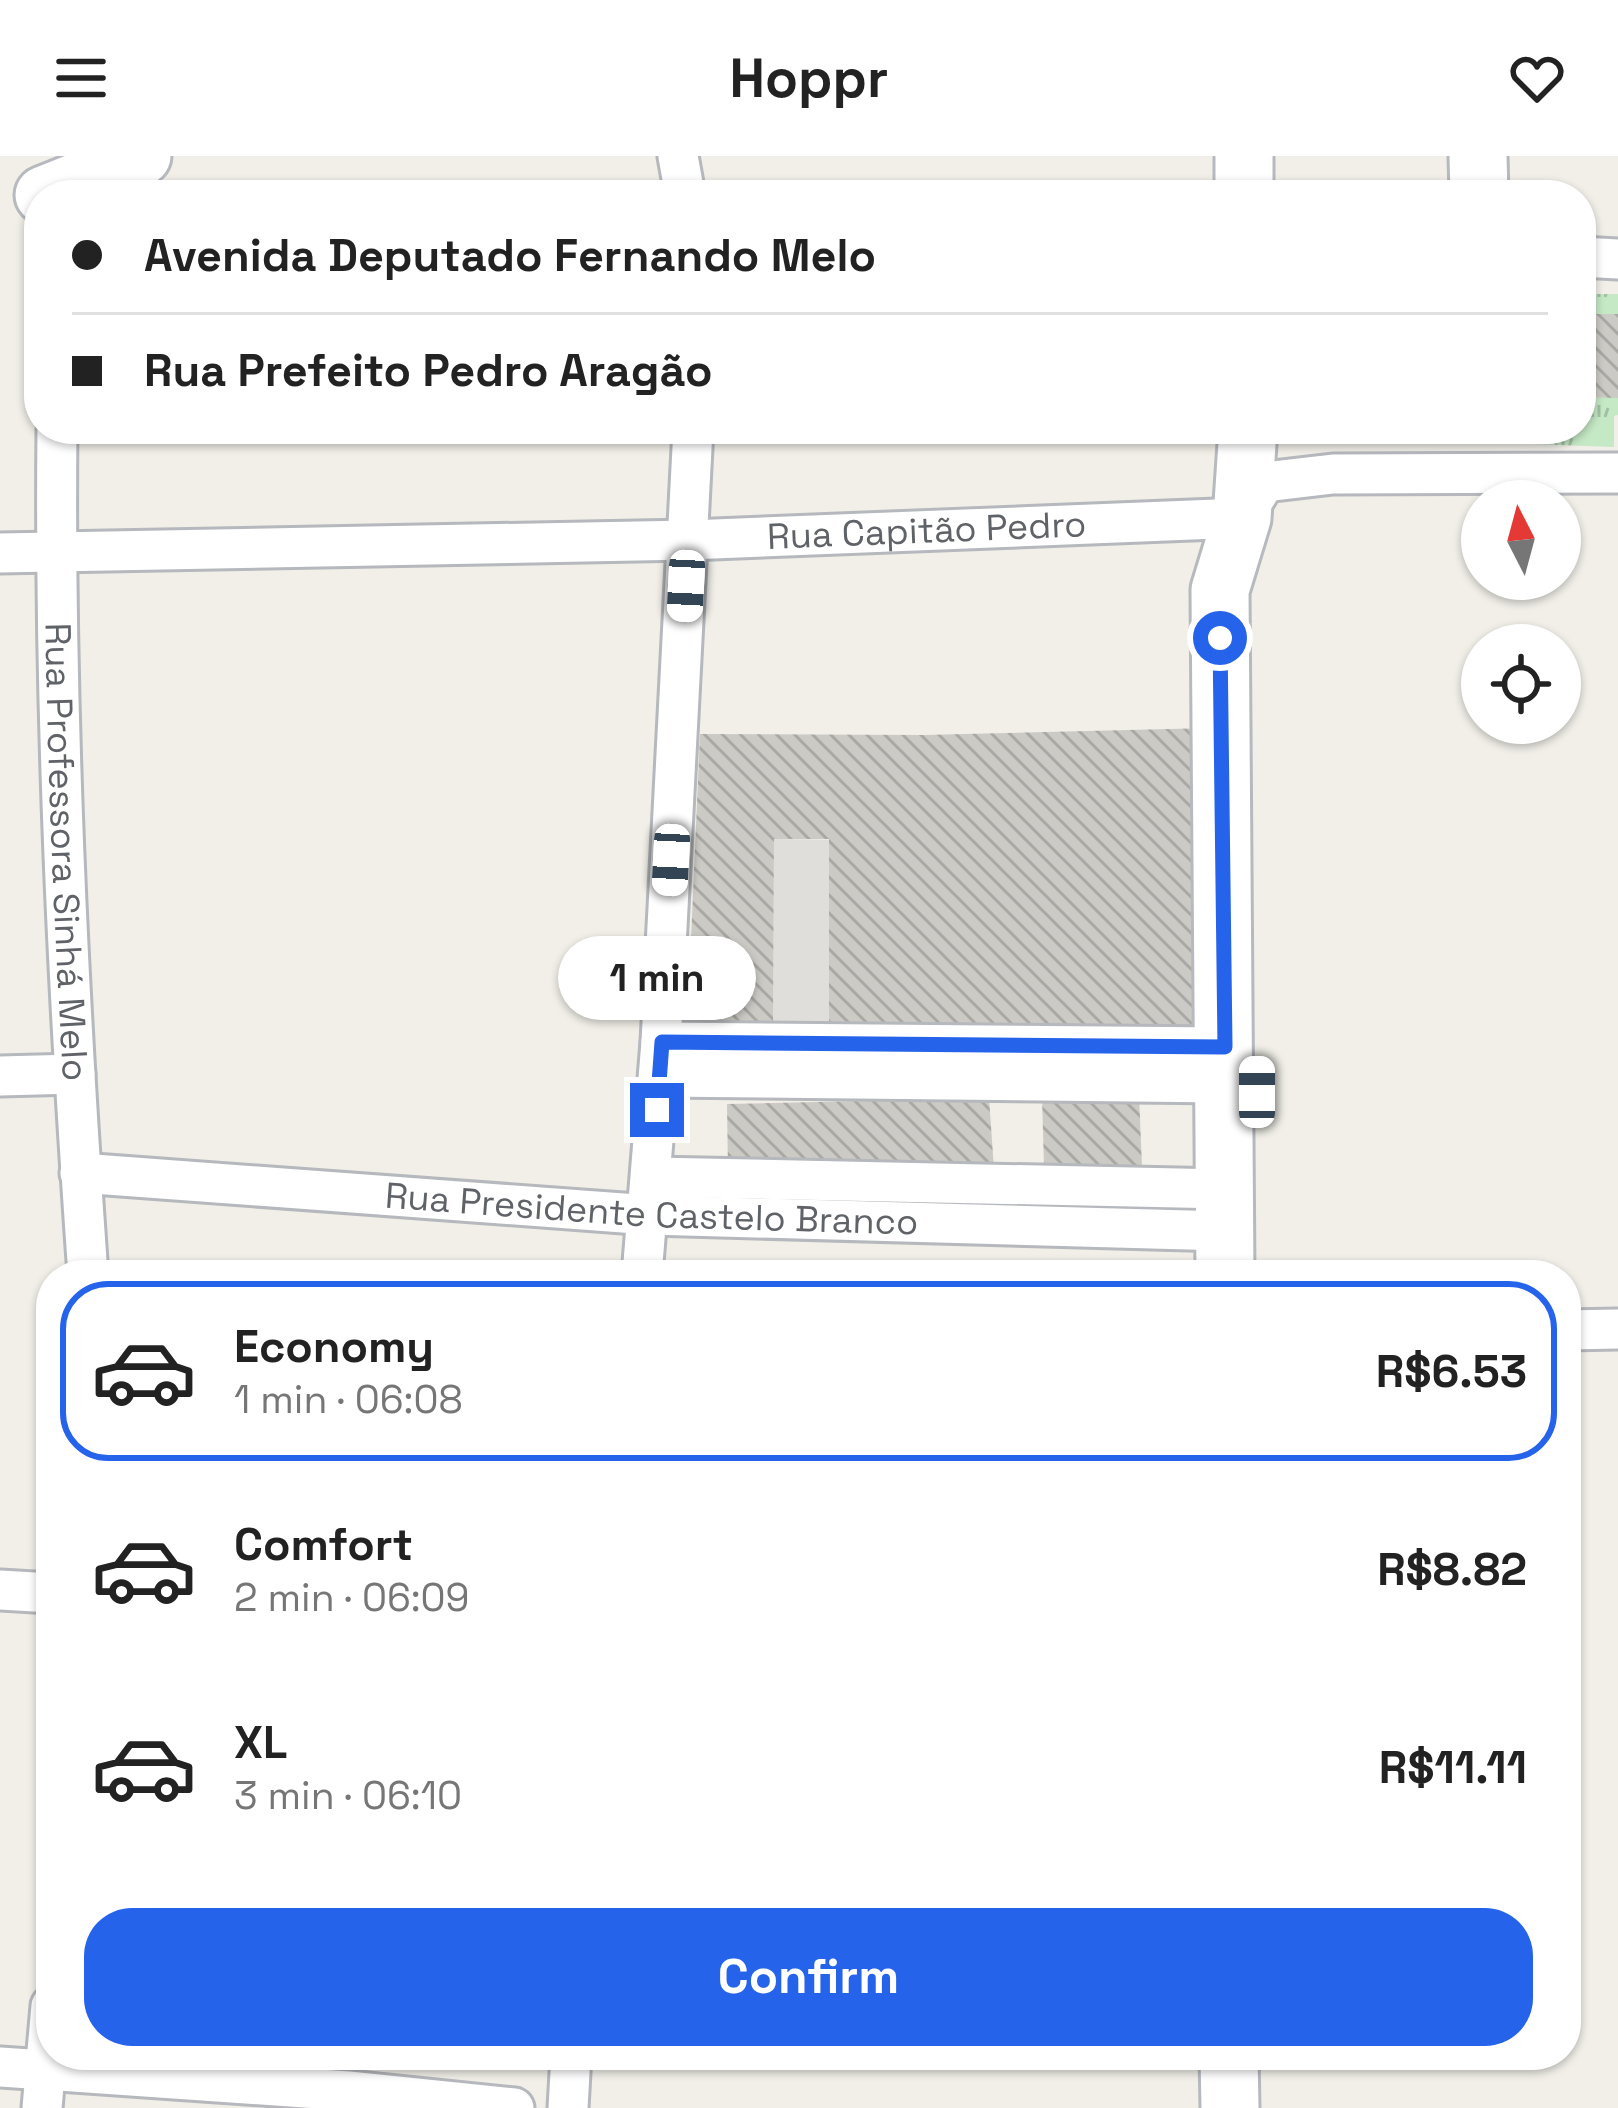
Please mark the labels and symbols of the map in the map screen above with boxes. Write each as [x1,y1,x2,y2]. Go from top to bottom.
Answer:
north arrow [1461,480,1581,600]
street label: Rua Capitão Pedro [766,501,1087,560]
car [666,549,706,623]
route start [1193,611,1247,665]
street label: Rua Professora Sinhá Melo [34,622,98,1082]
car [651,823,691,897]
callout: 1 min [558,936,756,1020]
car [1239,1056,1275,1128]
route end [630,1083,684,1137]
street label: Rua Presidente Castelo Branco [383,1173,919,1245]

